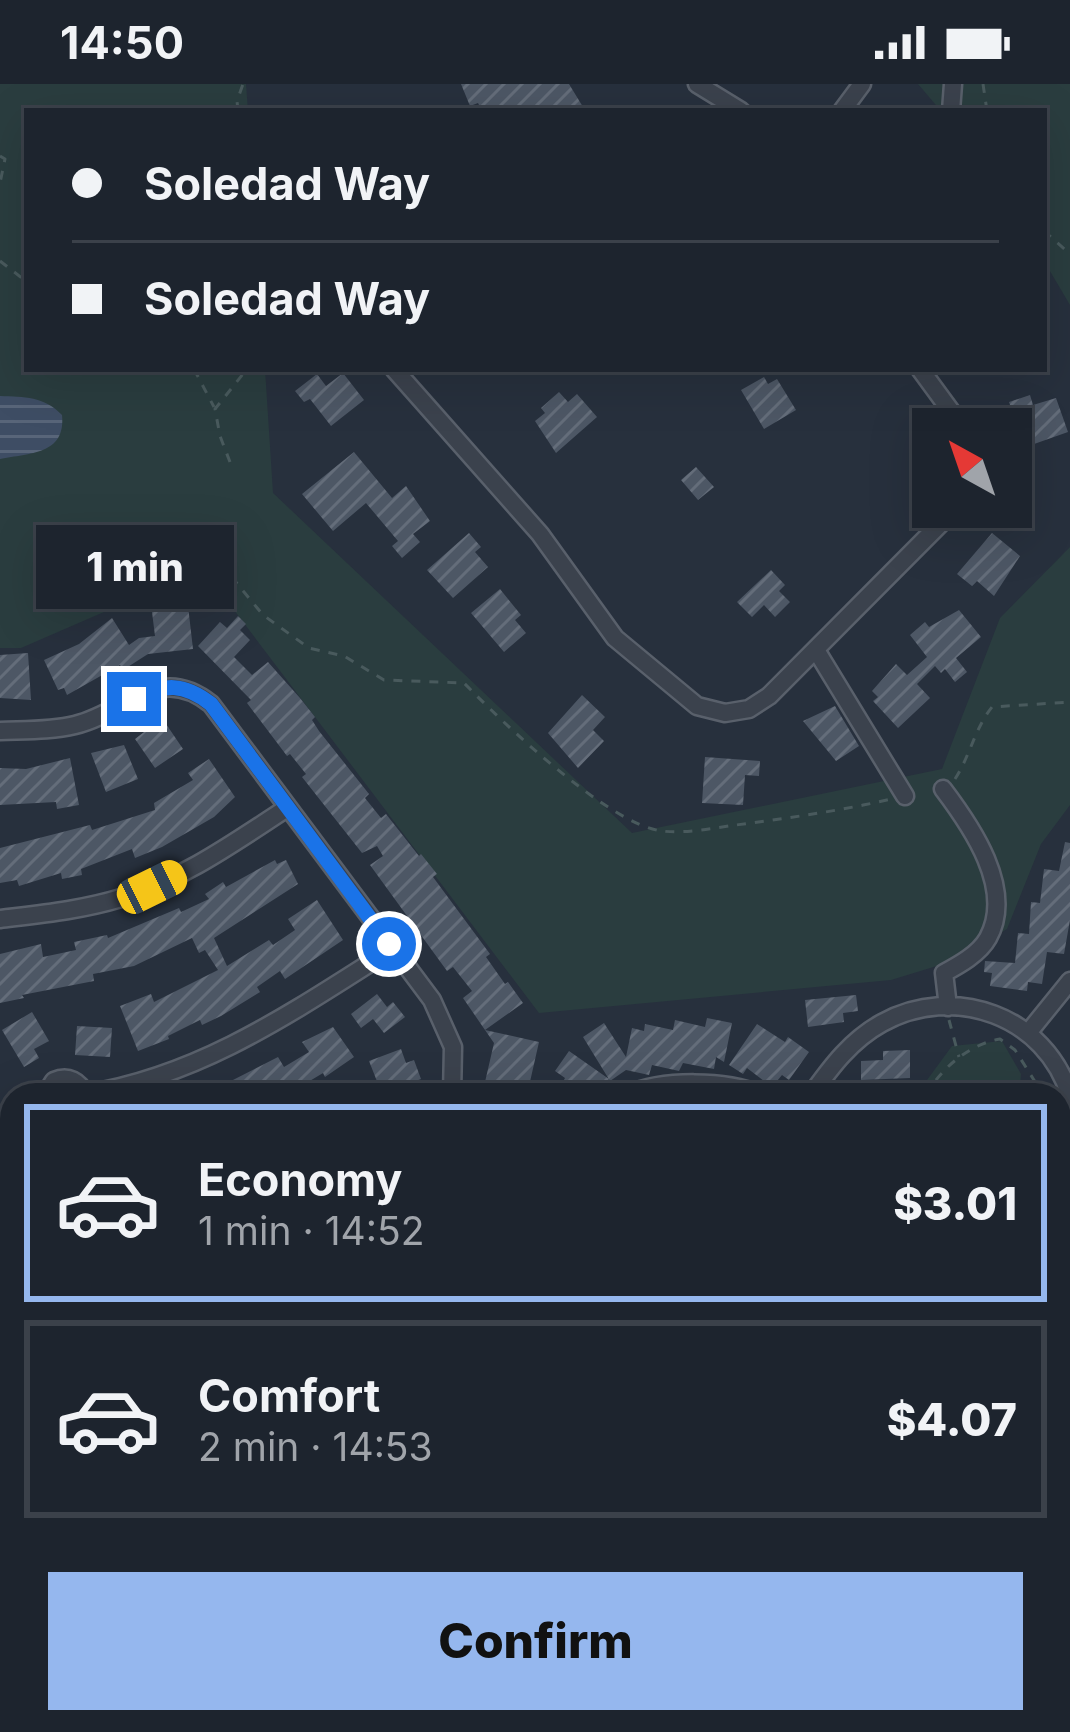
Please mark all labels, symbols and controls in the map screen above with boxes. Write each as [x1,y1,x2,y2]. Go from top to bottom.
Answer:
text: 14:50 [60,15,184,70]
text: Soledad Way [144,156,430,211]
text: Soledad Way [144,271,430,326]
north arrow [912,408,1032,528]
map controls [912,408,1032,528]
callout: 1 min [35,525,233,609]
text: 1 min [86,543,184,590]
route end [107,672,161,726]
car [112,855,192,919]
route start [362,917,416,971]
icon: car [54,1149,162,1257]
text: Economy [198,1152,402,1207]
text: $3.01 [893,1176,1017,1231]
text: 1 min · 14:52 [198,1207,424,1254]
icon: car [54,1365,162,1473]
text: Comfort [198,1368,380,1423]
text: $4.07 [887,1392,1017,1447]
text: 2 min · 14:53 [198,1423,433,1470]
button: Confirm [48,1572,1023,1710]

